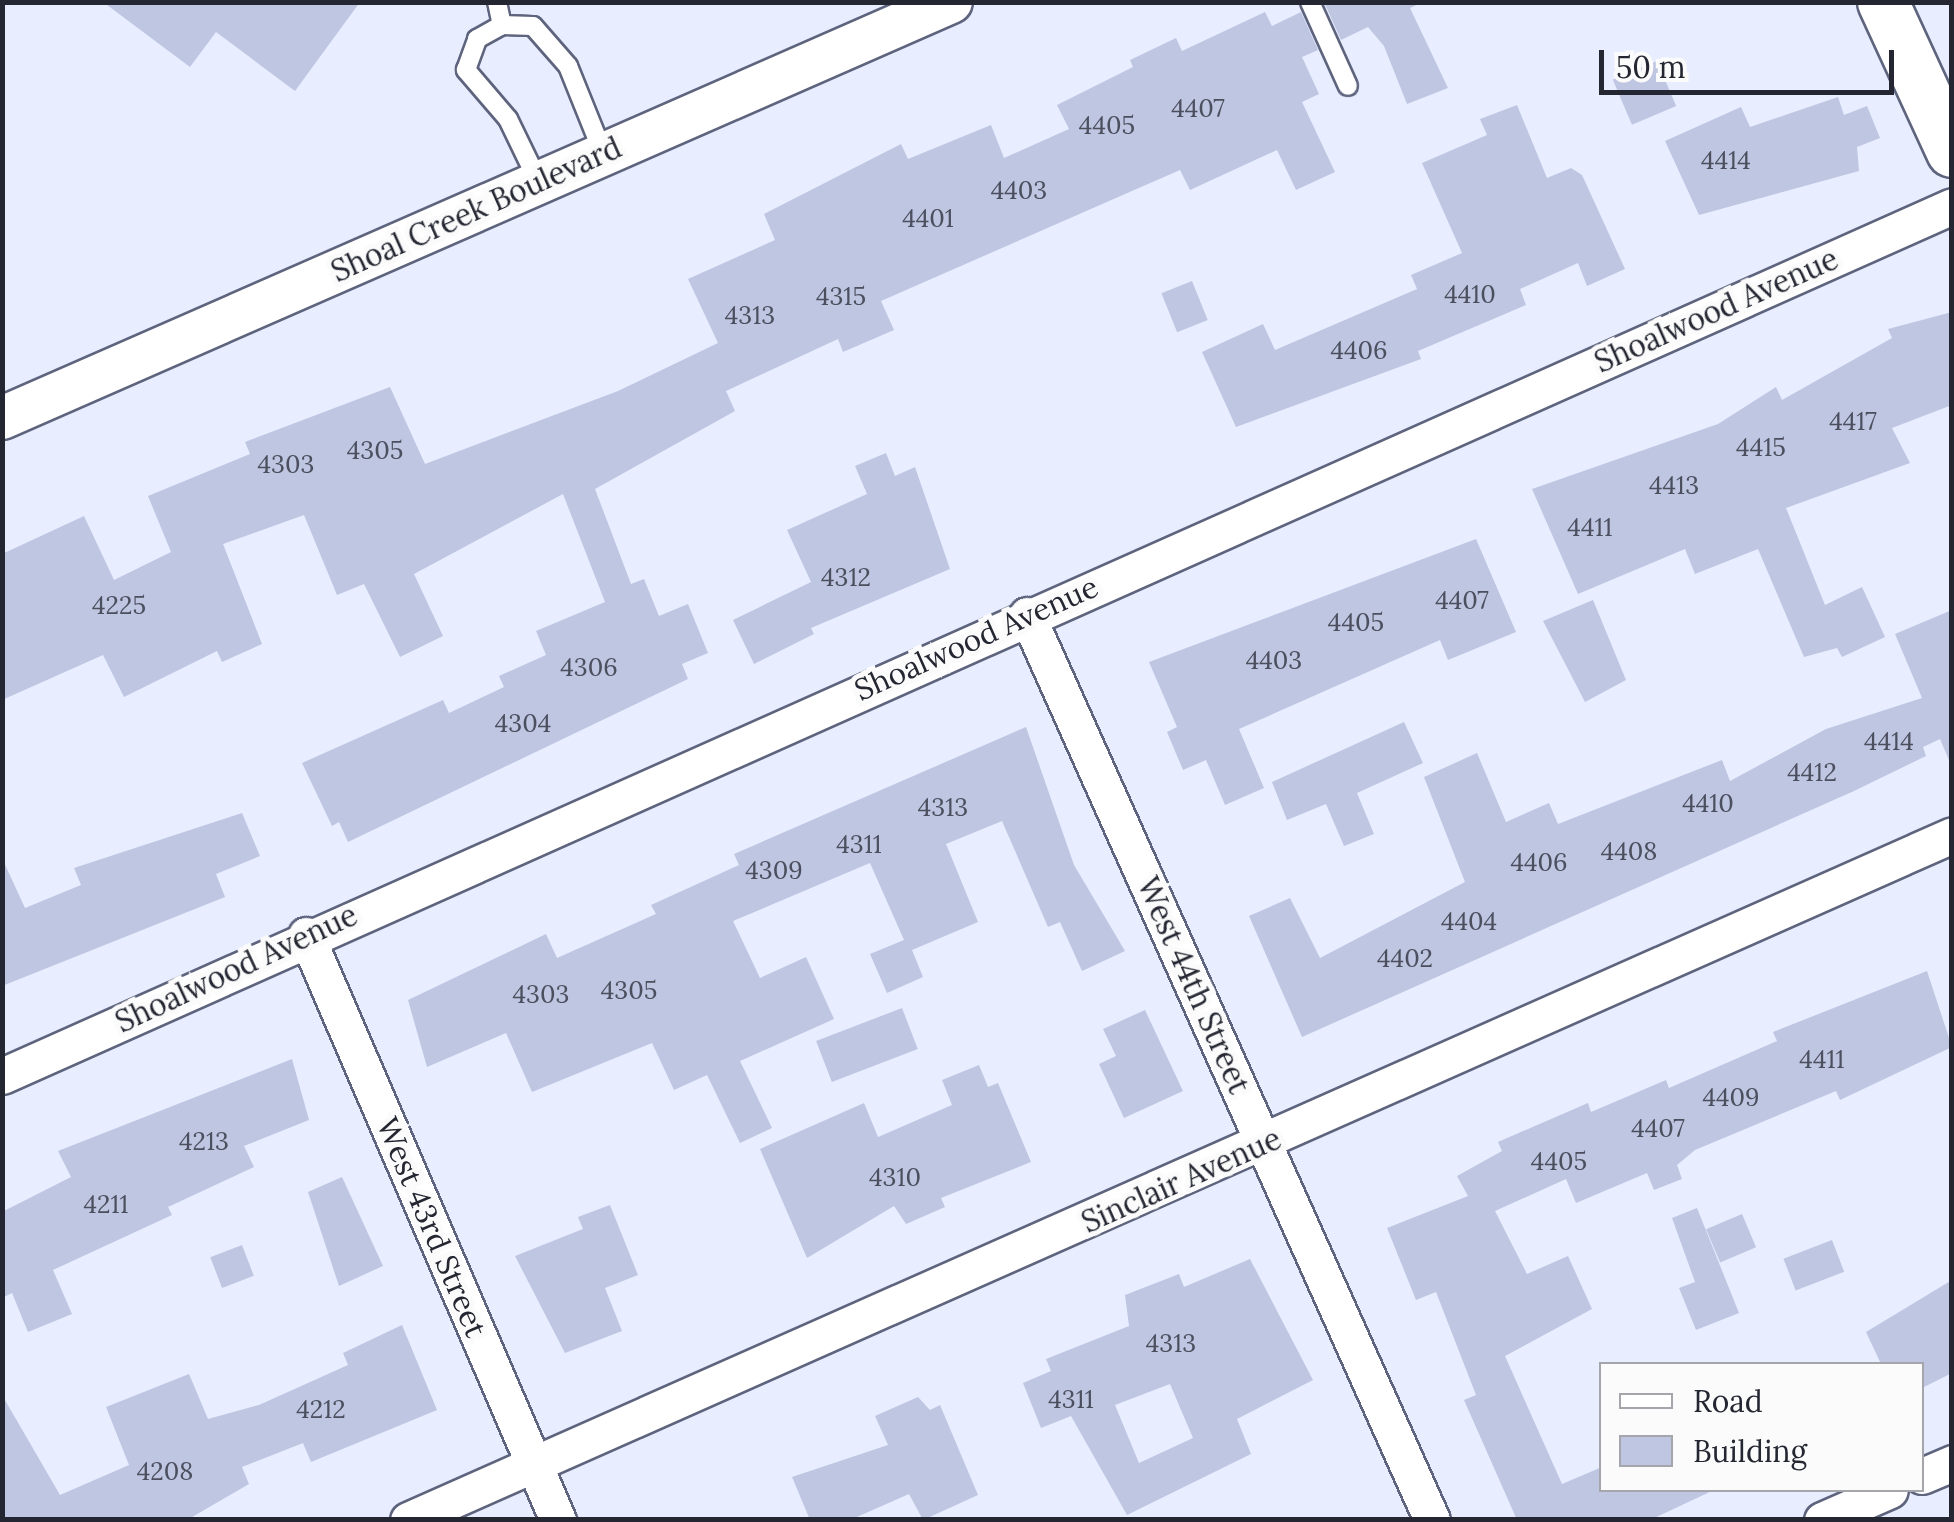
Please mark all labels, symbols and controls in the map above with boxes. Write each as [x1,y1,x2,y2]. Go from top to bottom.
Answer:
scale bar [1604,30,1899,92]
text: 50 m [1616,48,1686,86]
house number: 4407 [1171,93,1225,123]
house number: 4405 [1079,110,1135,140]
street label: Shoal Creek Boulevard [325,129,627,289]
house number: 4414 [1701,145,1751,175]
house number: 4403 [991,175,1047,205]
house number: 4401 [902,203,954,233]
street label: Shoalwood Avenue [1589,240,1843,380]
house number: 4410 [1444,279,1496,309]
house number: 4315 [816,281,866,311]
house number: 4313 [725,300,775,330]
house number: 4406 [1330,335,1388,365]
house number: 4417 [1829,406,1877,436]
house number: 4415 [1736,432,1786,462]
house number: 4305 [347,435,403,465]
house number: 4303 [258,449,314,479]
house number: 4413 [1649,470,1699,500]
house number: 4411 [1567,512,1613,542]
house number: 4312 [821,562,871,592]
street label: Shoalwood Avenue [849,568,1103,708]
house number: 4407 [1435,585,1489,615]
house number: 4225 [92,590,146,620]
house number: 4405 [1328,607,1384,637]
house number: 4403 [1246,645,1302,675]
house number: 4306 [560,652,618,682]
house number: 4304 [495,708,551,738]
house number: 4414 [1864,726,1914,756]
house number: 4412 [1787,757,1837,787]
house number: 4410 [1682,788,1734,818]
house number: 4313 [918,792,968,822]
house number: 4311 [836,829,882,859]
house number: 4408 [1601,836,1657,866]
house number: 4406 [1510,847,1568,877]
house number: 4309 [745,855,803,885]
street label: West 44th Street [1130,871,1258,1099]
street label: Shoalwood Avenue [109,896,363,1040]
house number: 4404 [1441,906,1497,936]
house number: 4402 [1377,943,1433,973]
house number: 4305 [601,975,657,1005]
house number: 4303 [513,979,569,1009]
house number: 4411 [1799,1044,1845,1074]
house number: 4409 [1702,1082,1760,1112]
street label: West 43rd Street [370,1112,494,1342]
house number: 4407 [1631,1113,1685,1143]
street label: Sinclair Avenue [1076,1120,1286,1240]
house number: 4213 [179,1126,229,1156]
house number: 4405 [1531,1146,1587,1176]
house number: 4310 [869,1162,921,1192]
house number: 4211 [83,1189,129,1219]
house number: 4313 [1146,1328,1196,1358]
legend [1599,1362,1924,1492]
text: Road [1693,1382,1763,1420]
house number: 4311 [1048,1384,1094,1414]
house number: 4212 [296,1394,346,1424]
text: Building [1693,1432,1807,1470]
house number: 4208 [137,1456,193,1486]

